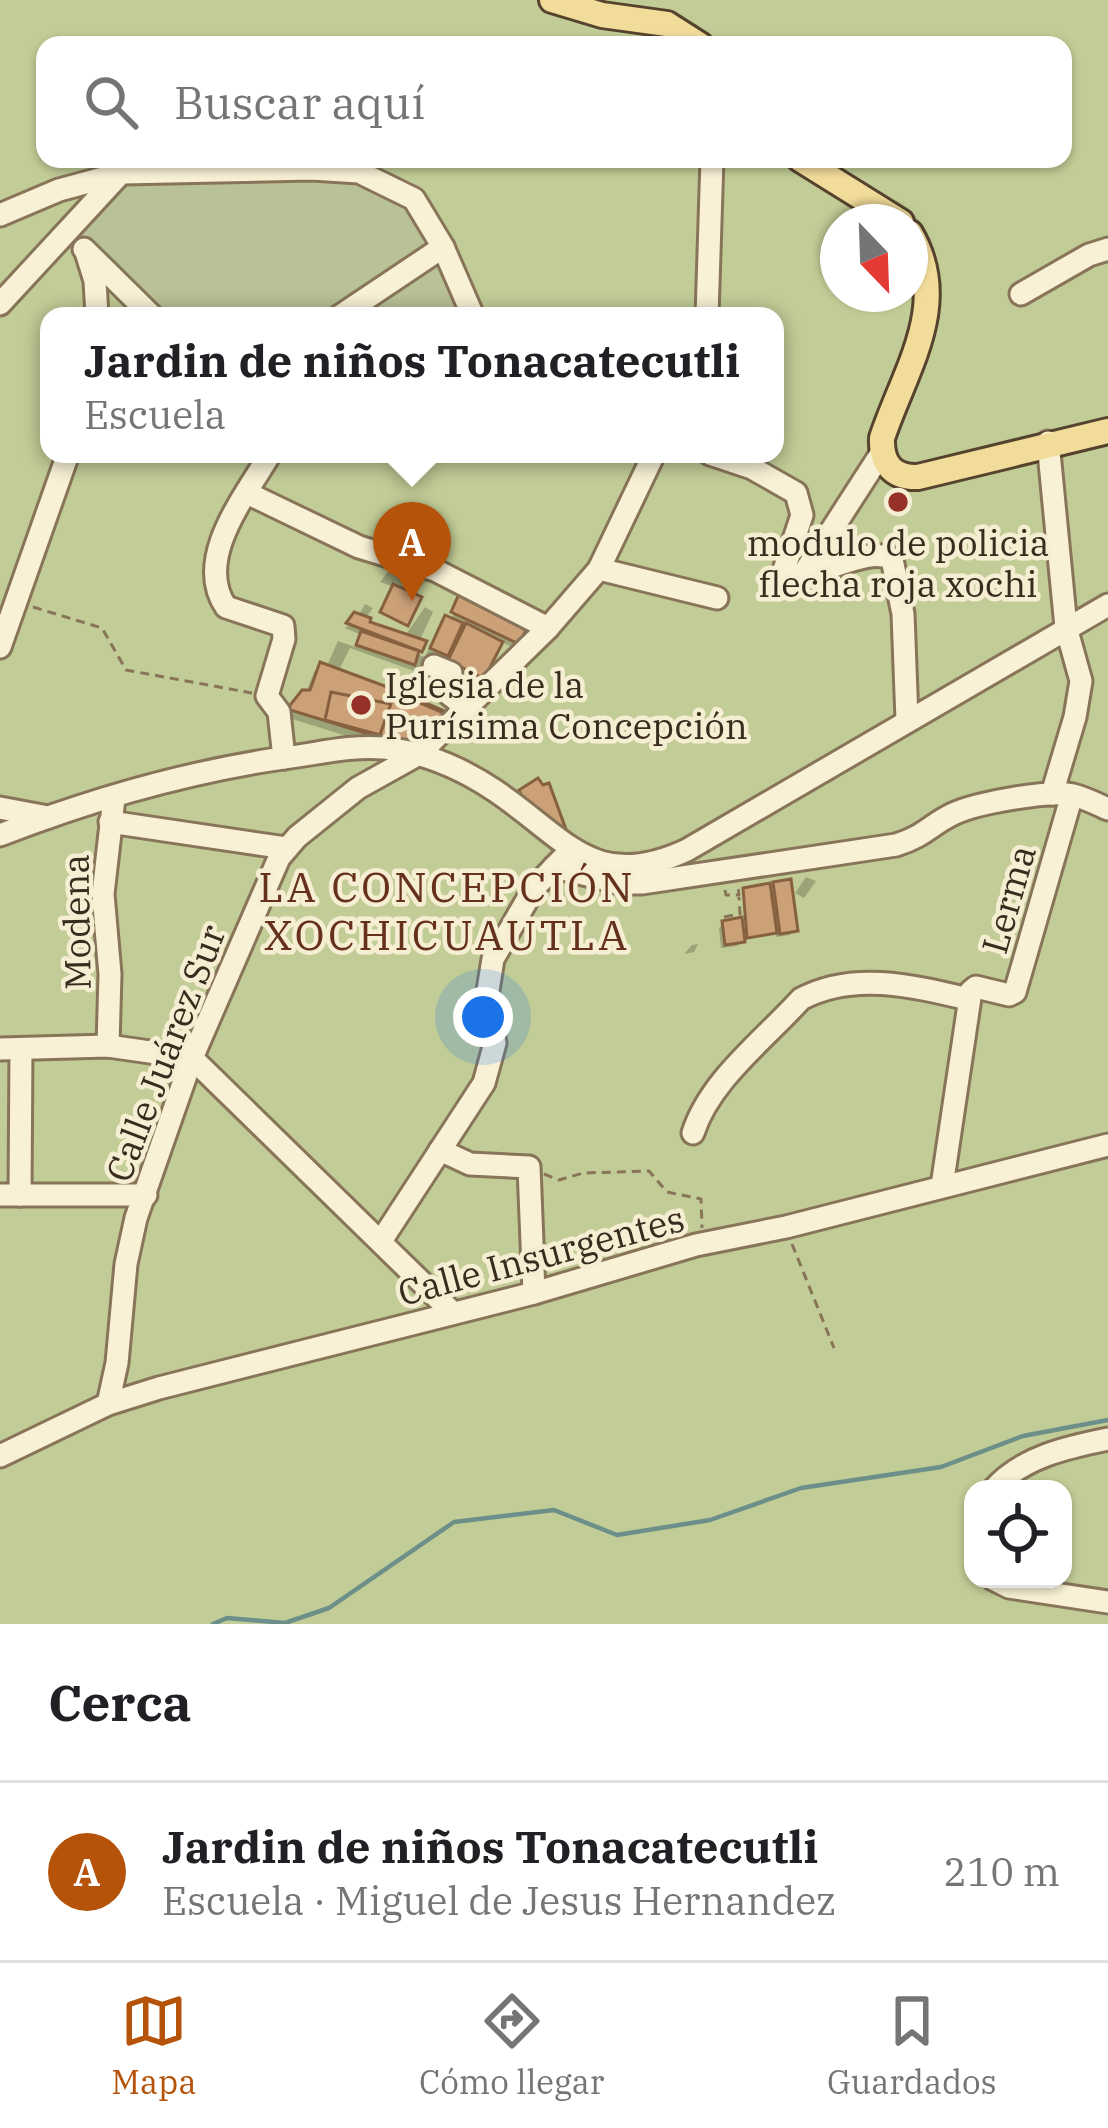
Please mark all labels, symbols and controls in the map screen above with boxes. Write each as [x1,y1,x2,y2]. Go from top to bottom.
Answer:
search box [36,36,1072,168]
icon: search [78,69,144,135]
text: Buscar aquí [174,73,425,131]
north arrow [820,204,928,312]
popup [40,307,784,463]
text: Jardin de niños Tonacatecutli [84,331,740,389]
text: Escuela [84,389,226,440]
marker: modulo de policia flecha roja xochi [885,489,911,515]
pin: A [373,502,451,601]
place label: modulo de policia flecha roja xochi [747,519,1049,607]
place label: Iglesia de la Purísima Concepción [385,661,748,749]
marker: Iglesia de la Purísima Concepción [348,692,374,718]
street label: Lerma [970,839,1046,959]
street label: Modena [51,854,101,990]
district label: LA CONCEPCIÓN XOCHICUAUTLA [258,859,636,962]
street label: Calle Juárez Sur [94,918,236,1188]
your location [453,987,513,1047]
street label: Calle Insurgentes [393,1194,689,1316]
map controls [964,1480,1072,1588]
button: locate [964,1480,1072,1588]
text: Cerca [48,1669,192,1735]
text: Jardin de niños Tonacatecutli [162,1817,818,1875]
text: A [73,1846,101,1897]
text: 210 m [944,1846,1060,1897]
text: Escuela · Miguel de Jesus Hernandez [162,1875,836,1926]
tab: Mapa [111,1988,197,2103]
tab: Cómo llegar [419,1988,605,2103]
tab: Guardados [827,1988,997,2103]

